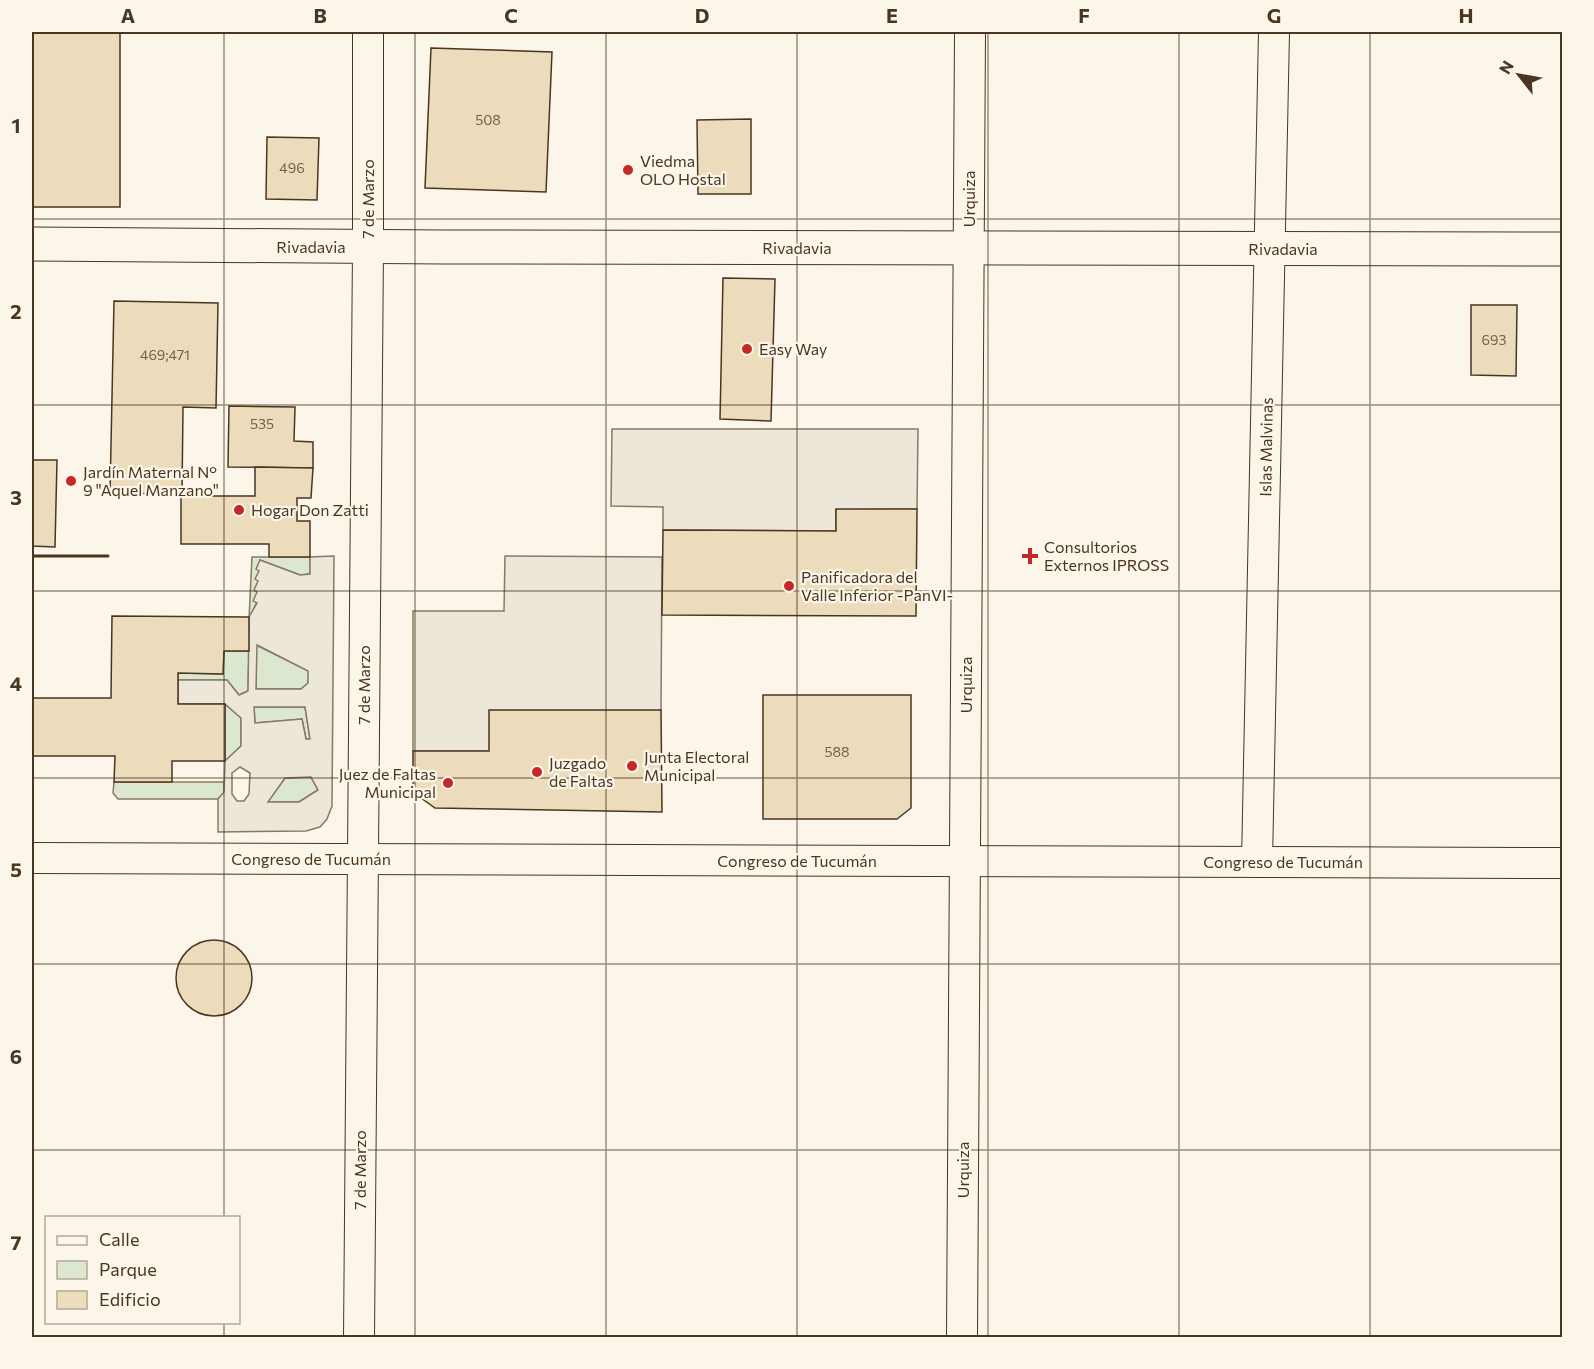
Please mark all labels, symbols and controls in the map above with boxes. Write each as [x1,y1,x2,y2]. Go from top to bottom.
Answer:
text: A [121,3,135,27]
text: B [313,3,327,27]
text: C [504,3,518,27]
text: D [695,3,709,27]
text: E [886,3,898,27]
text: F [1078,3,1090,27]
text: G [1267,3,1281,27]
text: H [1459,3,1474,27]
north arrow [1489,45,1549,105]
text: N [1494,57,1517,77]
house number: 508 [475,111,501,128]
text: 1 [11,113,21,137]
place label: Viedma OLO Hostal [640,151,726,188]
house number: 496 [279,159,305,176]
street label: 7 de Marzo [358,159,377,239]
marker: Viedma OLO Hostal [621,163,635,177]
street label: Urquiza [959,171,978,227]
street label: Rivadavia [276,237,346,256]
street label: Rivadavia [762,238,832,257]
street label: Rivadavia [1248,239,1318,258]
text: 2 [10,299,22,323]
house number: 693 [1482,331,1506,348]
place label: Easy Way [759,339,827,358]
marker: Easy Way [740,342,754,356]
house number: 469;471 [140,346,190,363]
street label: Islas Malvinas [1255,397,1276,497]
house number: 535 [250,415,274,432]
place label: Jardín Maternal N° 9 "Aquel Manzano" [83,462,219,499]
marker: Jardín Maternal N° 9 "Aquel Manzano" [64,474,78,488]
text: 3 [10,485,22,509]
place label: Hogar Don Zatti [251,500,369,519]
marker: Hogar Don Zatti [232,503,246,517]
place label: Consultorios Externos IPROSS [1044,537,1169,574]
marker: Consultorios Externos IPROSS [1021,547,1039,565]
place label: Panificadora del Valle Inferior -PanVI- [801,567,953,604]
marker: Panificadora del Valle Inferior -PanVI- [782,579,796,593]
street label: 7 de Marzo [354,645,373,725]
street label: Urquiza [956,657,975,713]
text: 4 [10,671,22,695]
house number: 588 [824,743,850,760]
place label: Junta Electoral Municipal [644,747,749,784]
place label: Juzgado de Faltas [549,753,613,790]
marker: Junta Electoral Municipal [625,759,639,773]
place label: Juez de Faltas Municipal [339,764,436,801]
marker: Juzgado de Faltas [530,765,544,779]
marker: Juez de Faltas Municipal [441,776,455,790]
street label: Congreso de Tucumán [231,849,391,868]
street label: Congreso de Tucumán [717,851,877,870]
street label: Congreso de Tucumán [1203,852,1363,871]
text: 5 [10,857,22,881]
text: 6 [10,1044,22,1068]
street label: 7 de Marzo [350,1130,369,1210]
street label: Urquiza [953,1142,972,1198]
legend [45,1216,240,1324]
text: Calle [99,1228,139,1250]
text: 7 [11,1230,22,1254]
text: Parque [99,1258,157,1280]
text: Edificio [99,1288,161,1310]

